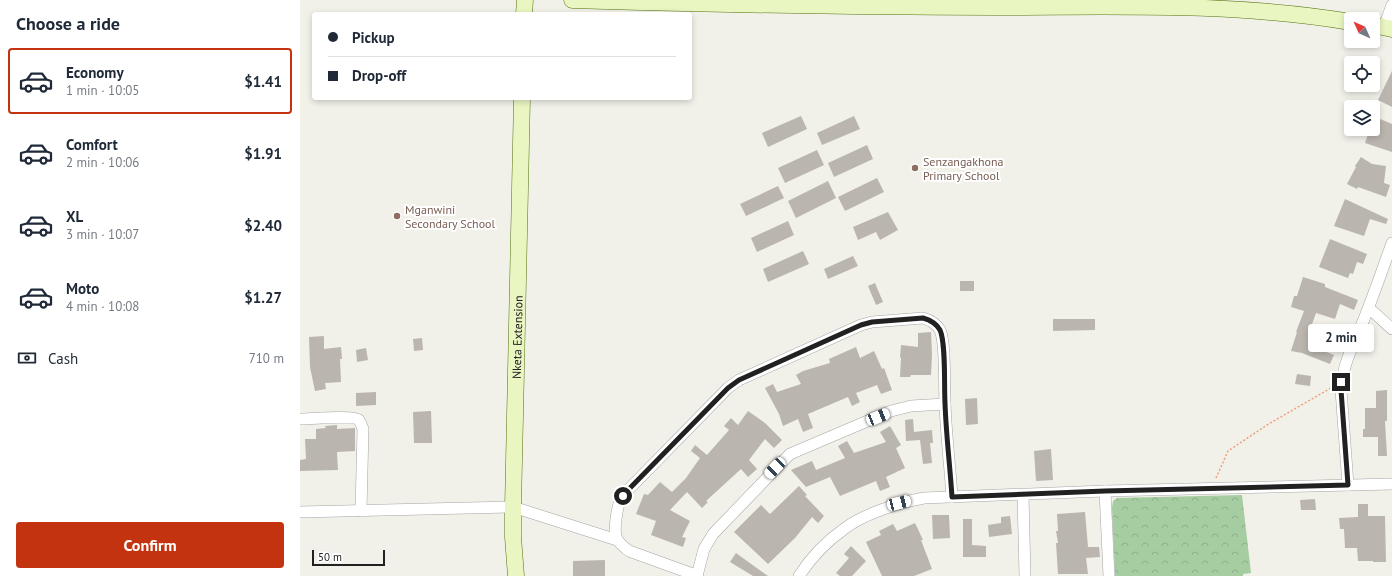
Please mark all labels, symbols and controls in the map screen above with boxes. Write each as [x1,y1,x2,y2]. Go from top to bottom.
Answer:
text: Choose a ride [16,12,120,35]
north arrow [1344,12,1380,48]
map controls [1344,12,1380,136]
text: Pickup [352,28,395,47]
button: locate [1344,56,1380,92]
icon: car [18,63,54,99]
text: Economy [66,63,124,82]
text: Drop-off [352,66,406,85]
text: $1.41 [244,72,282,91]
text: 1 min · 10:05 [66,82,139,99]
button: layers [1344,100,1380,136]
icon: car [18,135,54,171]
text: Comfort [66,135,118,154]
text: $1.91 [244,144,282,163]
text: 2 min · 10:06 [66,154,139,171]
place label: Senzangakhona Primary School [923,154,1004,183]
marker: Senzangakhona Primary School [910,163,920,173]
place label: Mganwini Secondary School [405,202,496,231]
icon: car [18,207,54,243]
text: XL [66,207,83,226]
marker: Mganwini Secondary School [392,211,402,221]
text: $2.40 [244,216,282,235]
text: 3 min · 10:07 [66,226,139,243]
icon: car [18,279,54,315]
text: Moto [66,279,99,298]
text: $1.27 [244,288,282,307]
street label: Nketa Extension [508,295,525,379]
text: 4 min · 10:08 [66,298,139,315]
callout: 2 min [1308,324,1374,352]
text: 2 min [1325,329,1357,346]
icon: cash [16,347,38,369]
text: Cash [48,349,78,368]
text: 710 m [249,350,284,367]
route end [1332,373,1350,391]
car [865,407,891,427]
car [762,455,788,481]
route start [614,487,632,505]
car [886,494,912,512]
button: Confirm [16,522,284,568]
scale bar [312,548,385,567]
text: 50 m [318,550,342,564]

